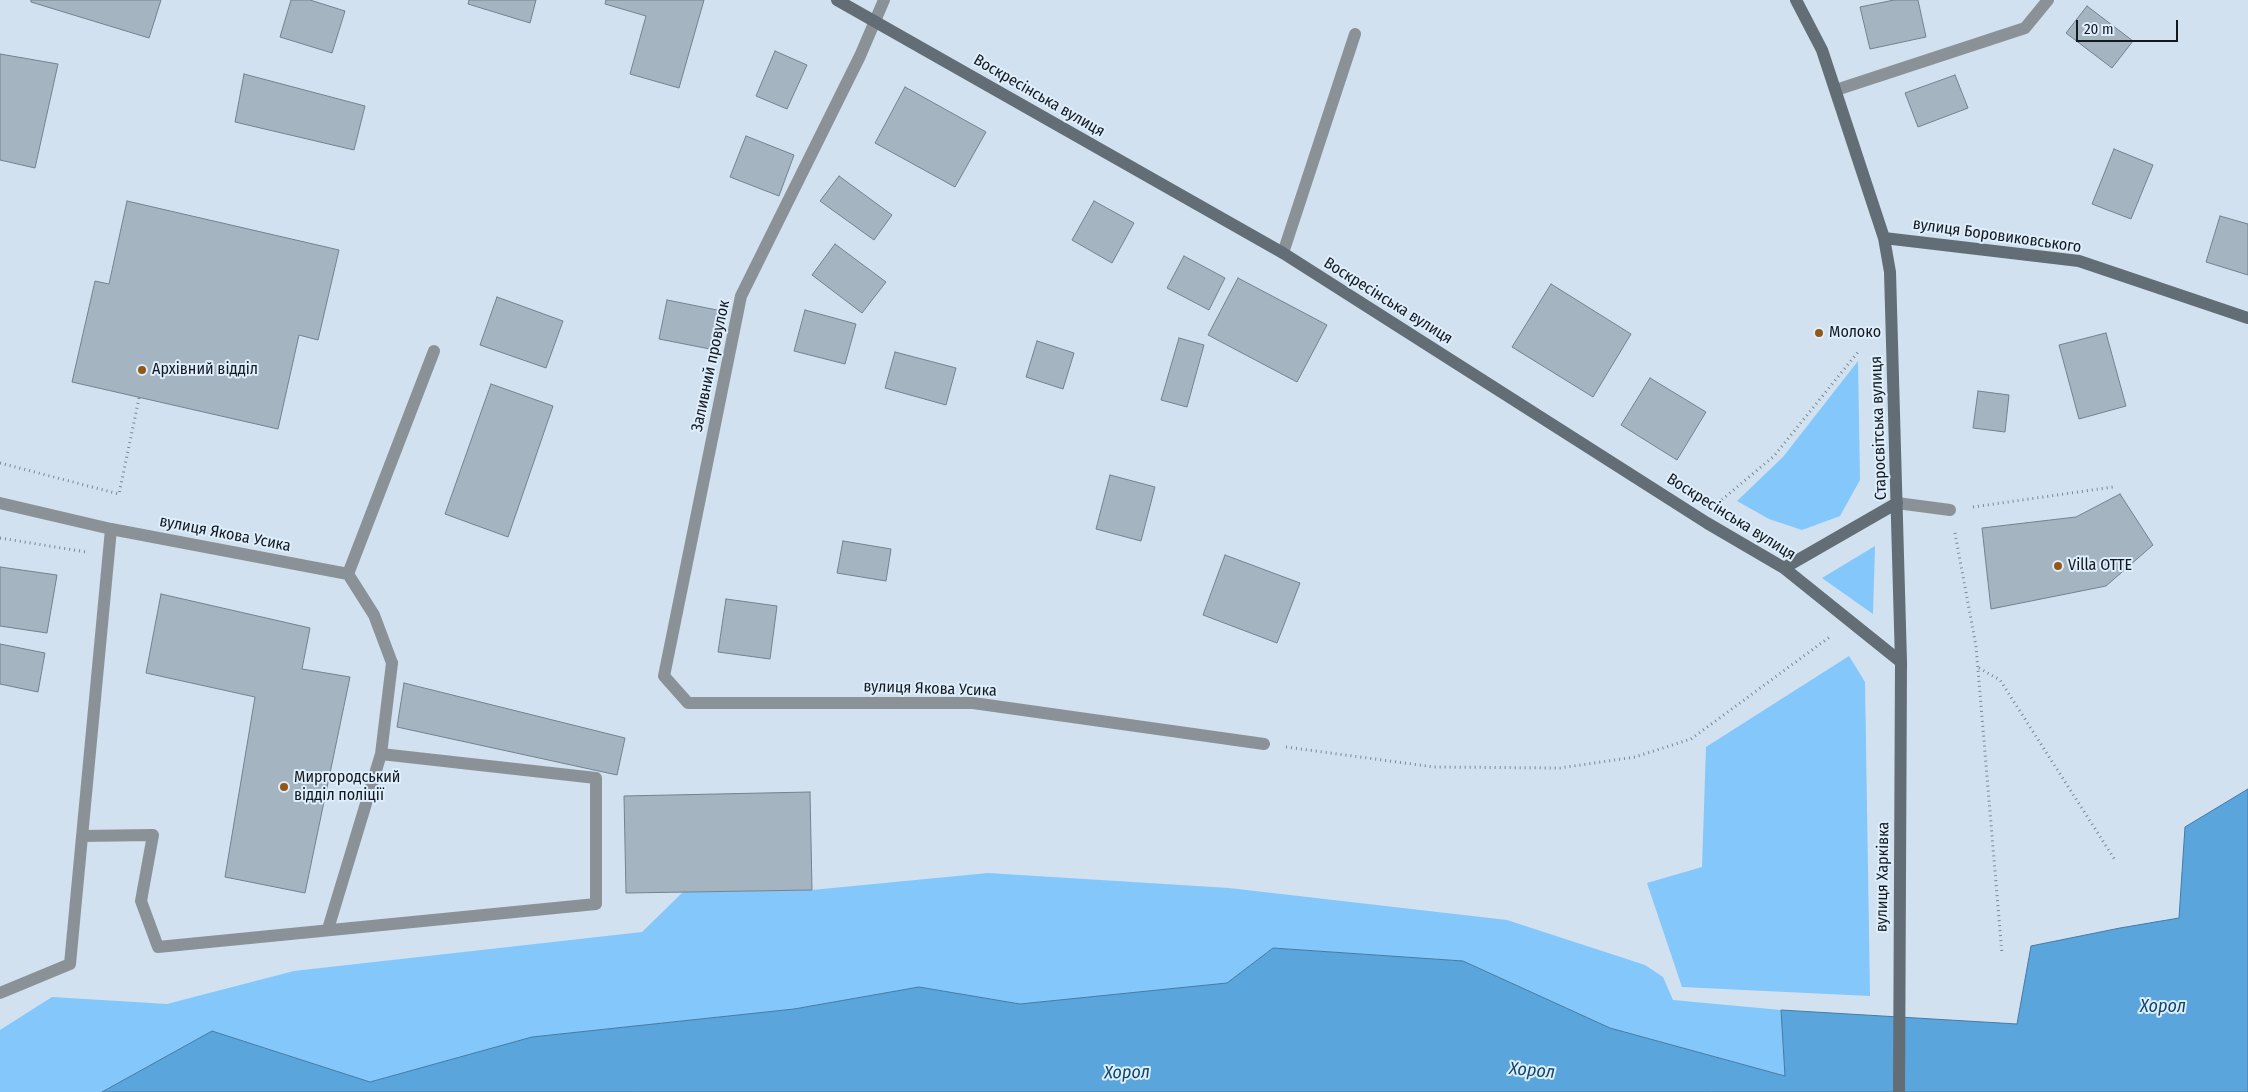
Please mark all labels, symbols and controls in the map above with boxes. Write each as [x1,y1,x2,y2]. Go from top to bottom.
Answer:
scale bar [2078,10,2180,42]
text: 20 m [2084,20,2114,38]
street label: Воскресінська вулиця [970,51,1108,141]
street label: вулиця Боровиковського [1911,215,2083,257]
street label: Воскресінська вулиця [1320,254,1456,348]
street label: Заливний провулок [688,298,734,434]
place label: Молоко [1829,323,1881,343]
marker: Молоко [1813,327,1825,339]
street label: Старосвітська вулиця [1867,356,1891,500]
place label: Архівний відділ [152,360,258,380]
marker: Архівний відділ [136,364,148,376]
street label: Воскресінська вулиця [1663,470,1799,564]
street label: вулиця Якова Усика [158,512,292,556]
place label: Villa OTTE [2068,556,2132,576]
marker: Villa OTTE [2052,560,2064,572]
street label: вулиця Якова Усика [863,677,997,701]
place label: Миргородський відділ поліції [294,768,400,806]
marker: Миргородський відділ поліції [278,781,290,793]
street label: вулиця Харківка [1872,822,1894,932]
water label: Хорол [2140,996,2186,1018]
water label: Хорол [1508,1058,1556,1084]
water label: Хорол [1104,1062,1150,1084]

